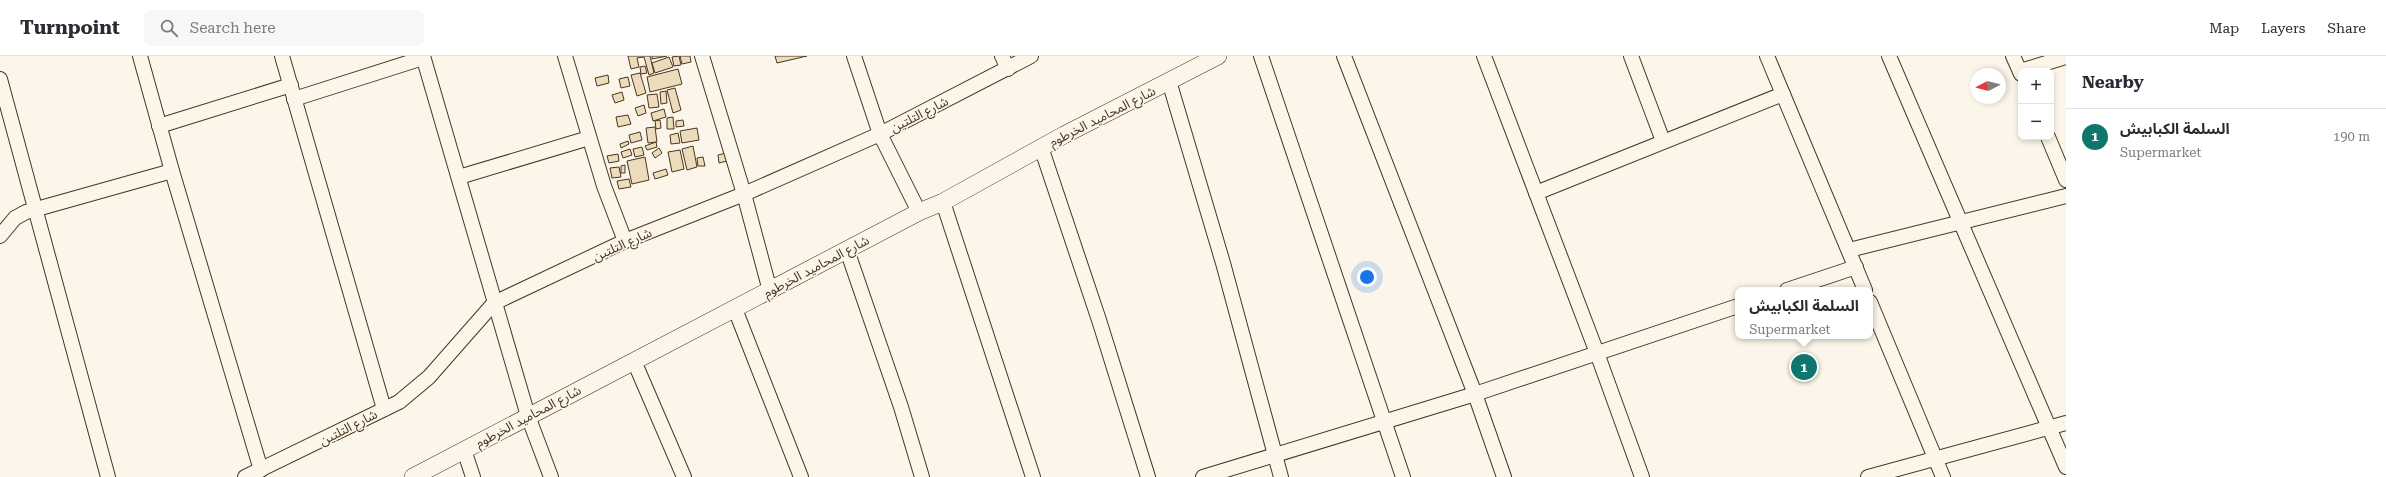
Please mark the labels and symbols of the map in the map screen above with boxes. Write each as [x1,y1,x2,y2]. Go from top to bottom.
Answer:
north arrow [1970,68,2006,104]
street label: شارع المحاميد الخرطوم [1047,83,1159,152]
street label: شارع التلتين [888,93,952,138]
street label: شارع التلتين [590,225,655,267]
street label: شارع المحاميد الخرطوم [761,232,873,303]
your location [1357,267,1377,287]
pin: 1 [1791,352,1817,382]
street label: شارع المحاميد الخرطوم [473,382,585,453]
street label: شارع التلتين [317,406,381,451]

